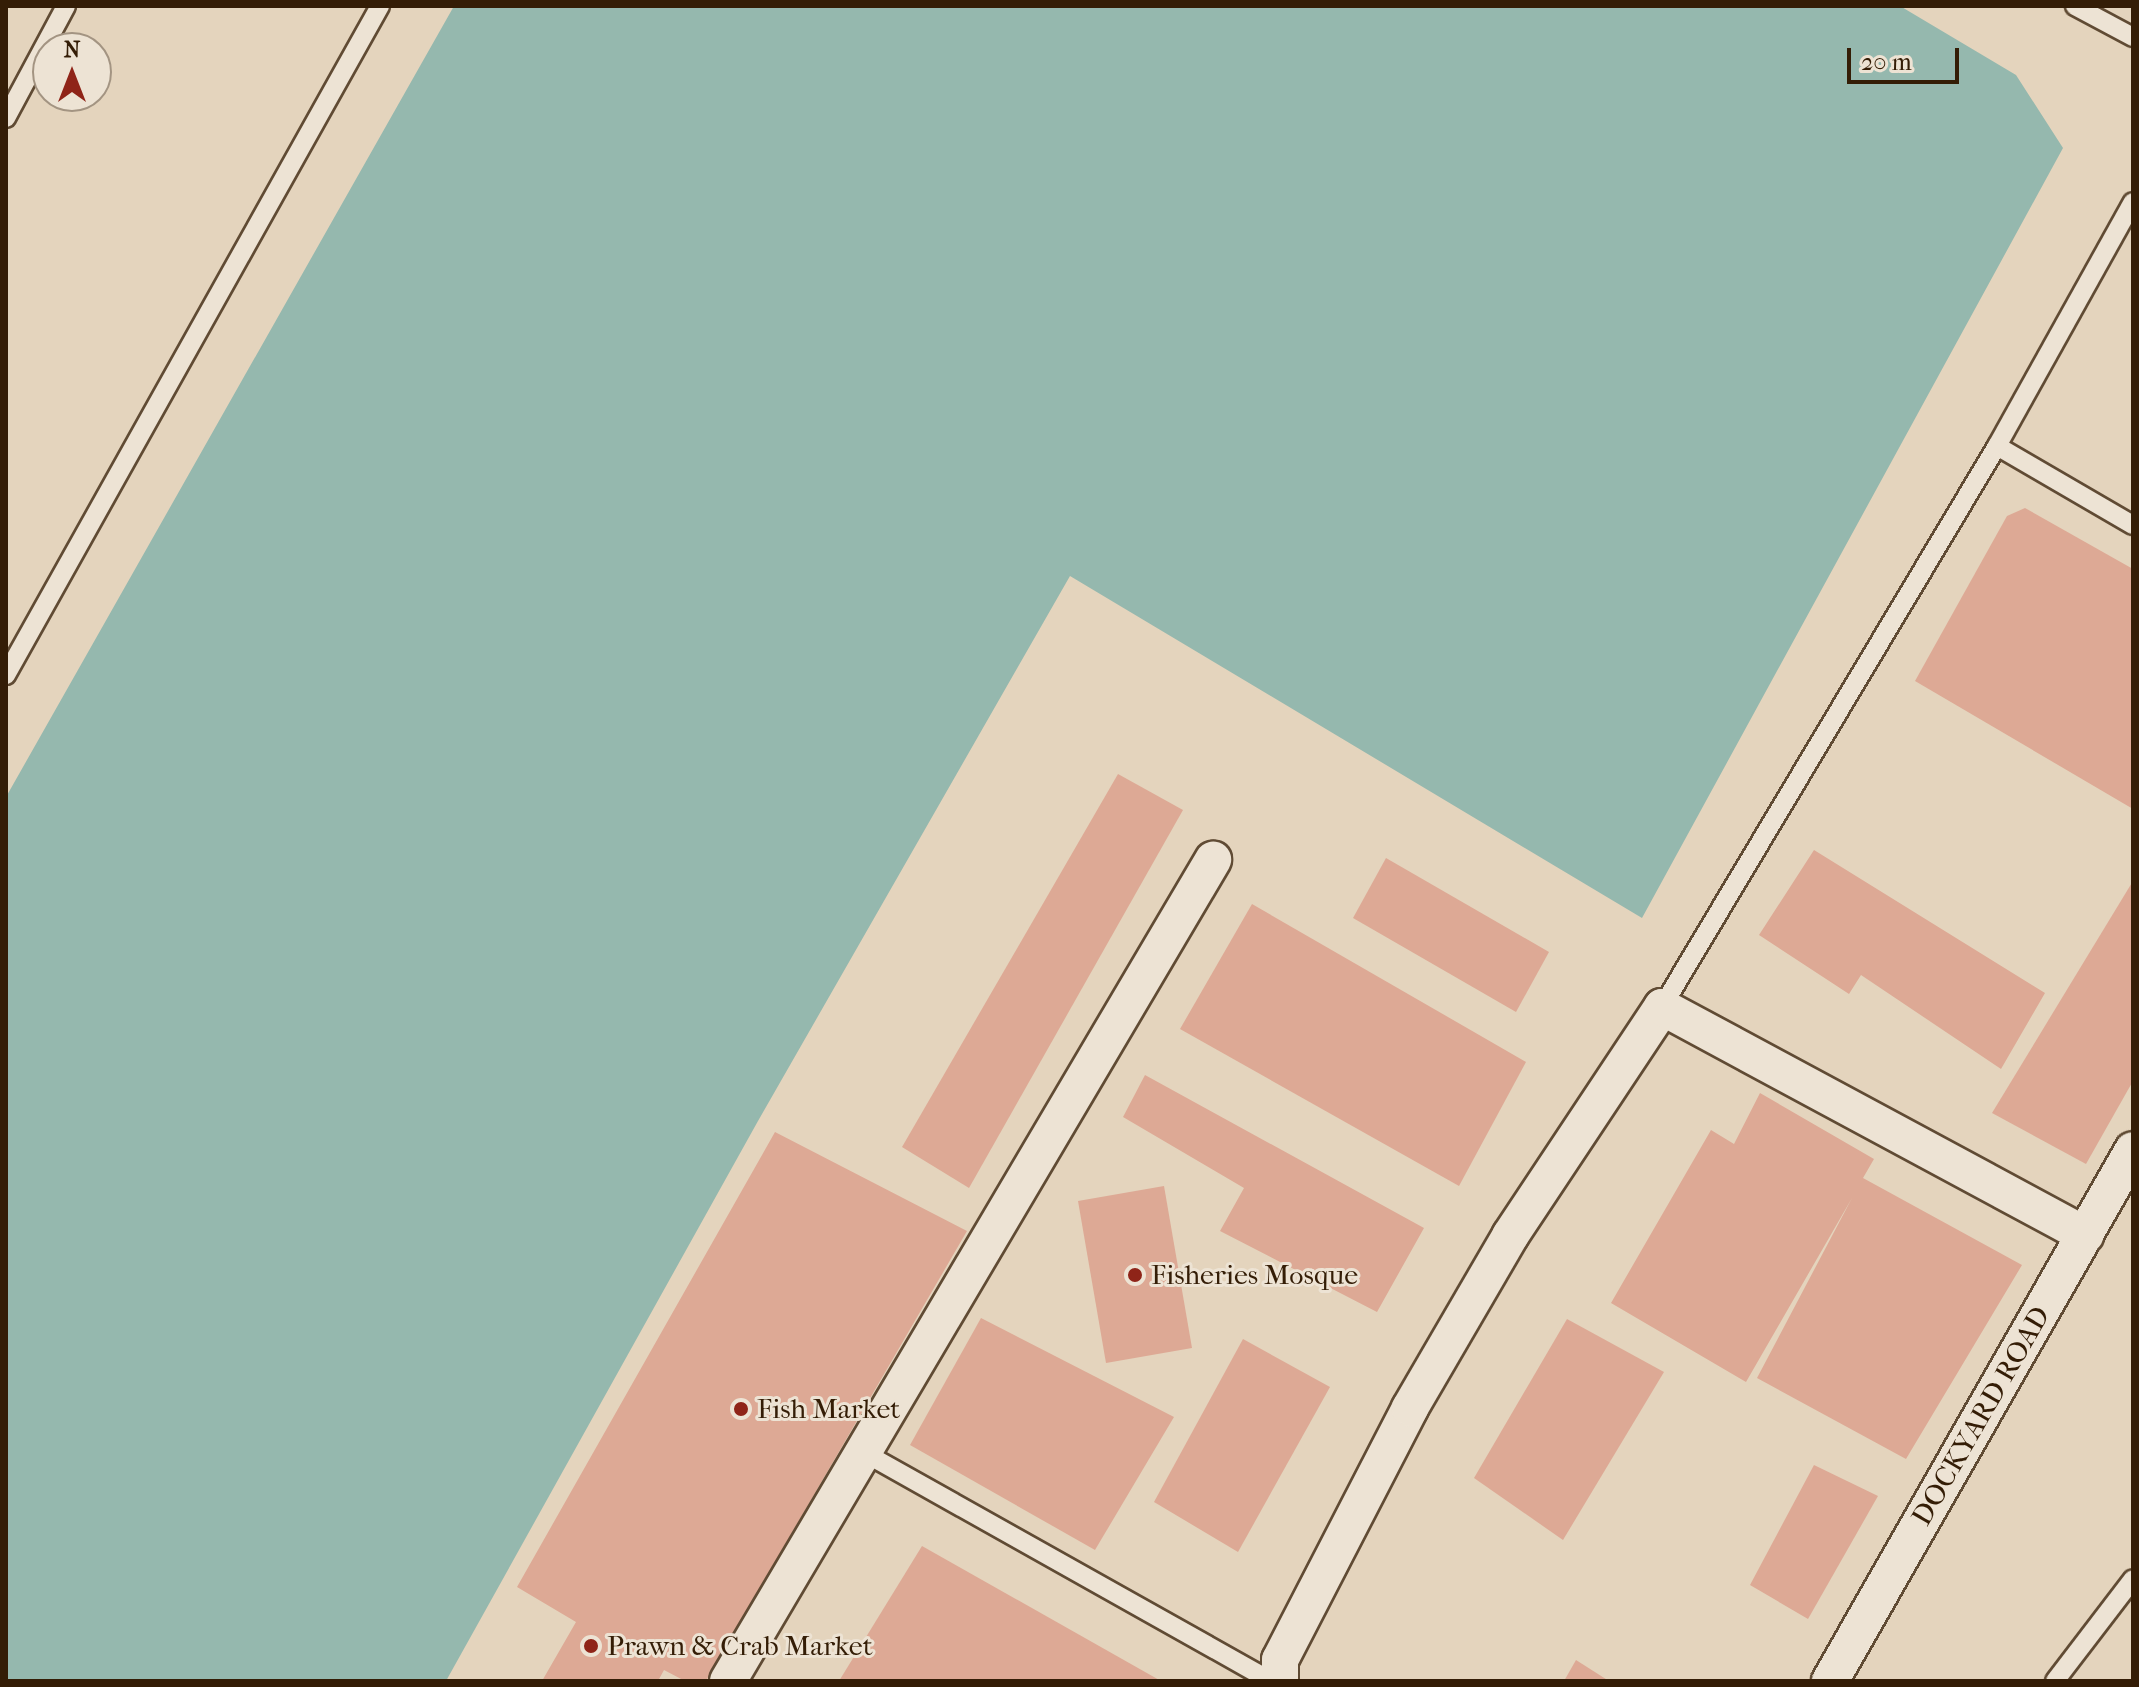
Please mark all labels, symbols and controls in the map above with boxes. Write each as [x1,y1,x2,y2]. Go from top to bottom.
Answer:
north arrow [32,32,112,112]
scale bar [1851,32,1963,82]
text: N [64,37,80,63]
text: 20 m [1861,48,1912,76]
place label: Fisheries Mosque [1151,1258,1358,1292]
marker: Fisheries Mosque [1126,1266,1144,1284]
street label: DOCKYARD ROAD [1905,1301,2057,1531]
place label: Fish Market [757,1392,900,1426]
marker: Fish Market [732,1400,750,1418]
place label: Prawn & Crab Market [607,1629,873,1663]
marker: Prawn & Crab Market [582,1637,600,1655]

